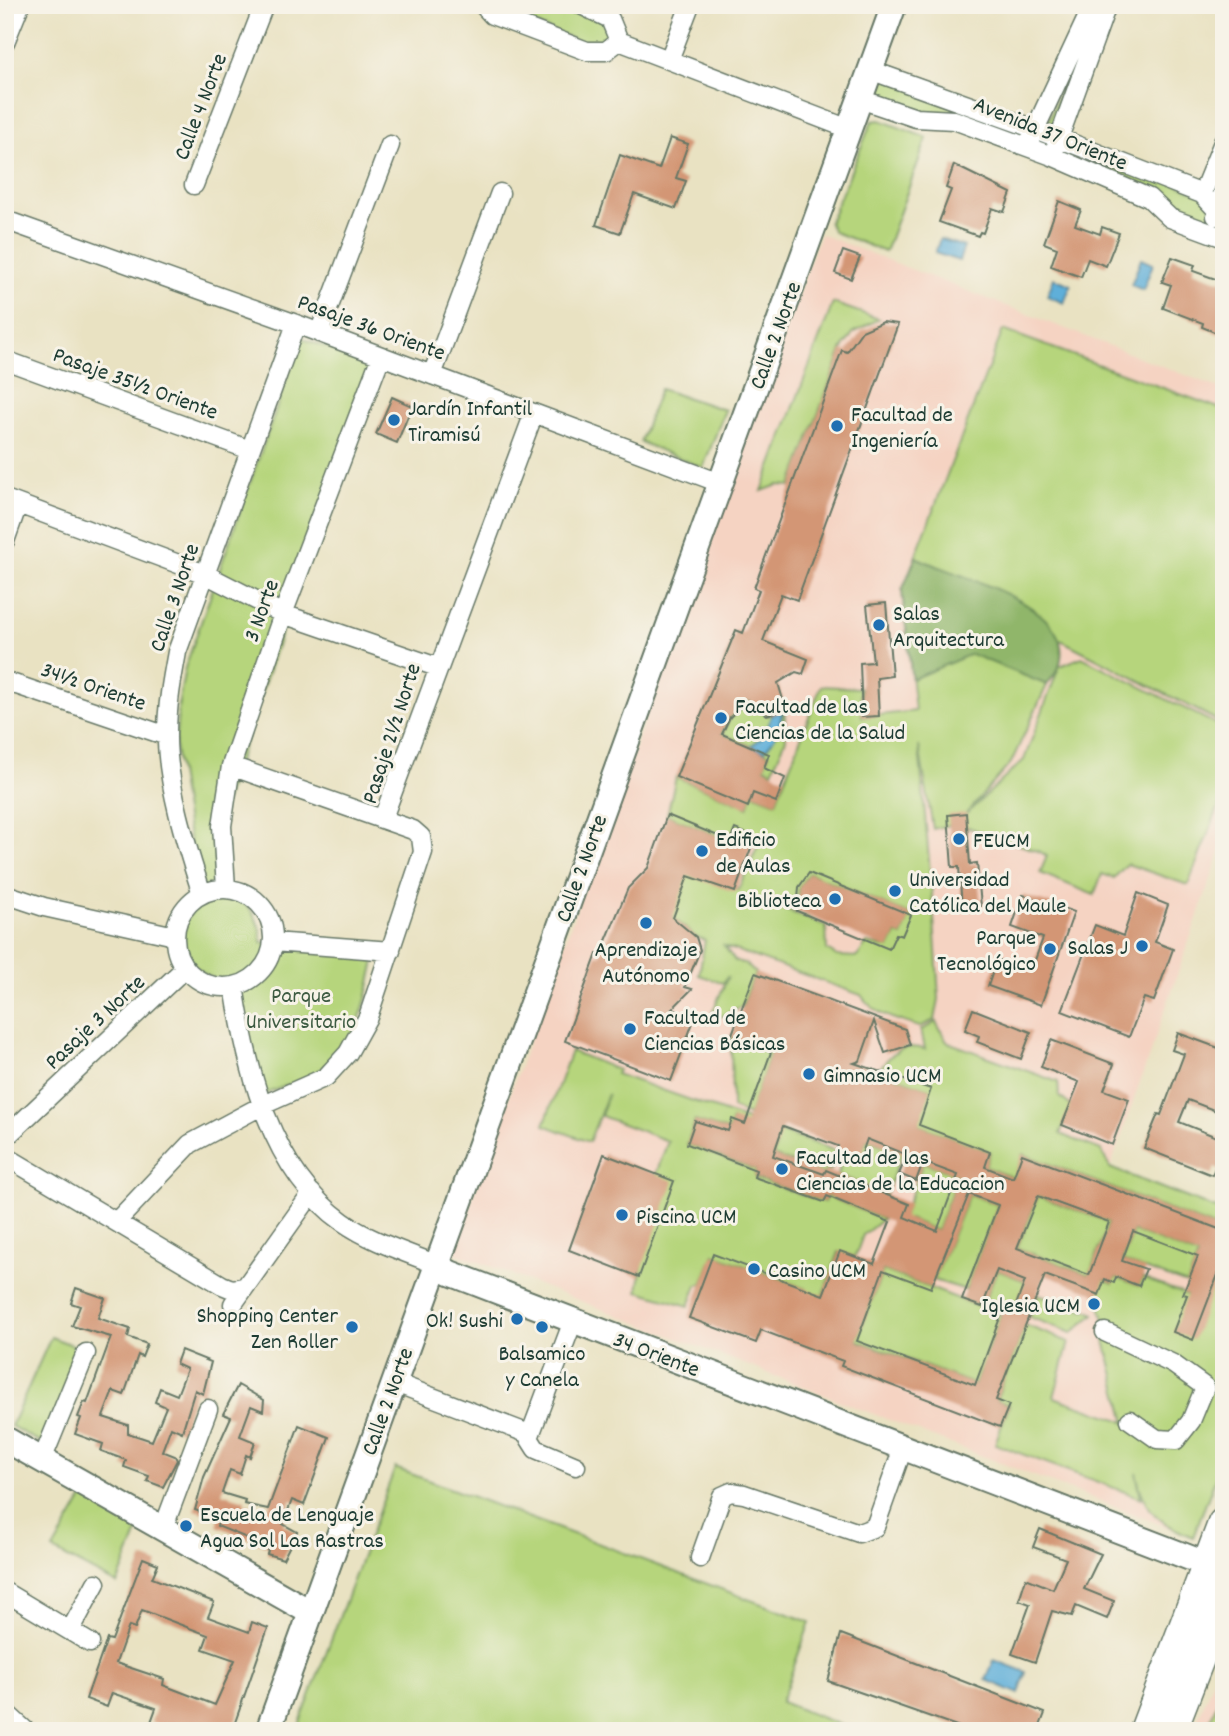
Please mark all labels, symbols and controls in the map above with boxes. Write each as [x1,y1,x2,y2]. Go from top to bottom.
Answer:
street label: Calle 4 Norte [167,49,238,165]
street label: Avenida 37 Oriente [968,89,1132,181]
street label: Calle 2 Norte [743,278,812,395]
street label: Pasaje 36 Oriente [292,287,449,371]
street label: Pasaje 35½ Oriente [48,340,222,430]
place label: Jardín Infantil Tiramisú [408,394,533,453]
place label: Facultad de Ingeniería [851,400,953,459]
marker: Jardín Infantil Tiramisú [386,412,402,428]
marker: Facultad de Ingeniería [829,418,845,434]
street label: Calle 3 Norte [142,539,210,657]
street label: 3 Norte [237,575,290,647]
place label: Salas Arquitectura [893,599,1005,658]
marker: Salas Arquitectura [871,617,887,633]
street label: 34½ Oriente [36,655,150,722]
street label: Pasaje 2½ Norte [355,659,432,809]
place label: Facultad de las Ciencias de la Salud [735,692,905,751]
marker: Facultad de las Ciencias de la Salud [713,710,729,726]
street label: Calle 2 Norte [549,811,618,928]
place label: Edificio de Aulas [716,825,791,884]
place label: FEUCM [973,826,1030,859]
marker: FEUCM [951,831,967,847]
marker: Edificio de Aulas [694,843,710,859]
place label: Universidad Católica del Maule [909,865,1066,924]
marker: Universidad Católica del Maule [887,883,903,899]
place label: Biblioteca [737,886,822,919]
marker: Biblioteca [827,891,843,907]
marker: Aprendizaje Autónomo [638,915,654,931]
place label: Parque Tecnológico [937,923,1036,982]
place label: Salas J [1067,933,1128,966]
place label: Aprendizaje Autónomo [594,935,698,994]
marker: Salas J [1134,938,1150,954]
marker: Parque Tecnológico [1042,941,1058,957]
street label: Pasaje 3 Norte [39,968,154,1079]
park label: Parque Universitario [246,981,356,1040]
place label: Facultad de Ciencias Básicas [644,1003,786,1062]
marker: Facultad de Ciencias Básicas [622,1021,638,1037]
place label: Gimnasio UCM [823,1061,941,1094]
marker: Gimnasio UCM [801,1066,817,1082]
place label: Facultad de las Ciencias de la Educacion [796,1143,1005,1202]
marker: Facultad de las Ciencias de la Educacion [774,1161,790,1177]
place label: Piscina UCM [636,1202,736,1235]
marker: Piscina UCM [614,1207,630,1223]
place label: Casino UCM [768,1256,866,1289]
marker: Casino UCM [746,1261,762,1277]
place label: Iglesia UCM [981,1291,1080,1324]
marker: Iglesia UCM [1086,1296,1102,1312]
place label: Shopping Center Zen Roller [196,1301,338,1360]
place label: Ok! Sushi [426,1306,503,1339]
marker: Ok! Sushi [509,1311,525,1327]
marker: Shopping Center Zen Roller [344,1319,360,1335]
marker: Balsamico y Canela [534,1319,550,1335]
street label: 34 Oriente [608,1325,704,1388]
place label: Balsamico y Canela [498,1339,586,1398]
street label: Calle 2 Norte [355,1344,424,1461]
place label: Escuela de Lenguaje Agua Sol Las Rastras [200,1500,384,1559]
marker: Escuela de Lenguaje Agua Sol Las Rastras [178,1518,194,1534]

